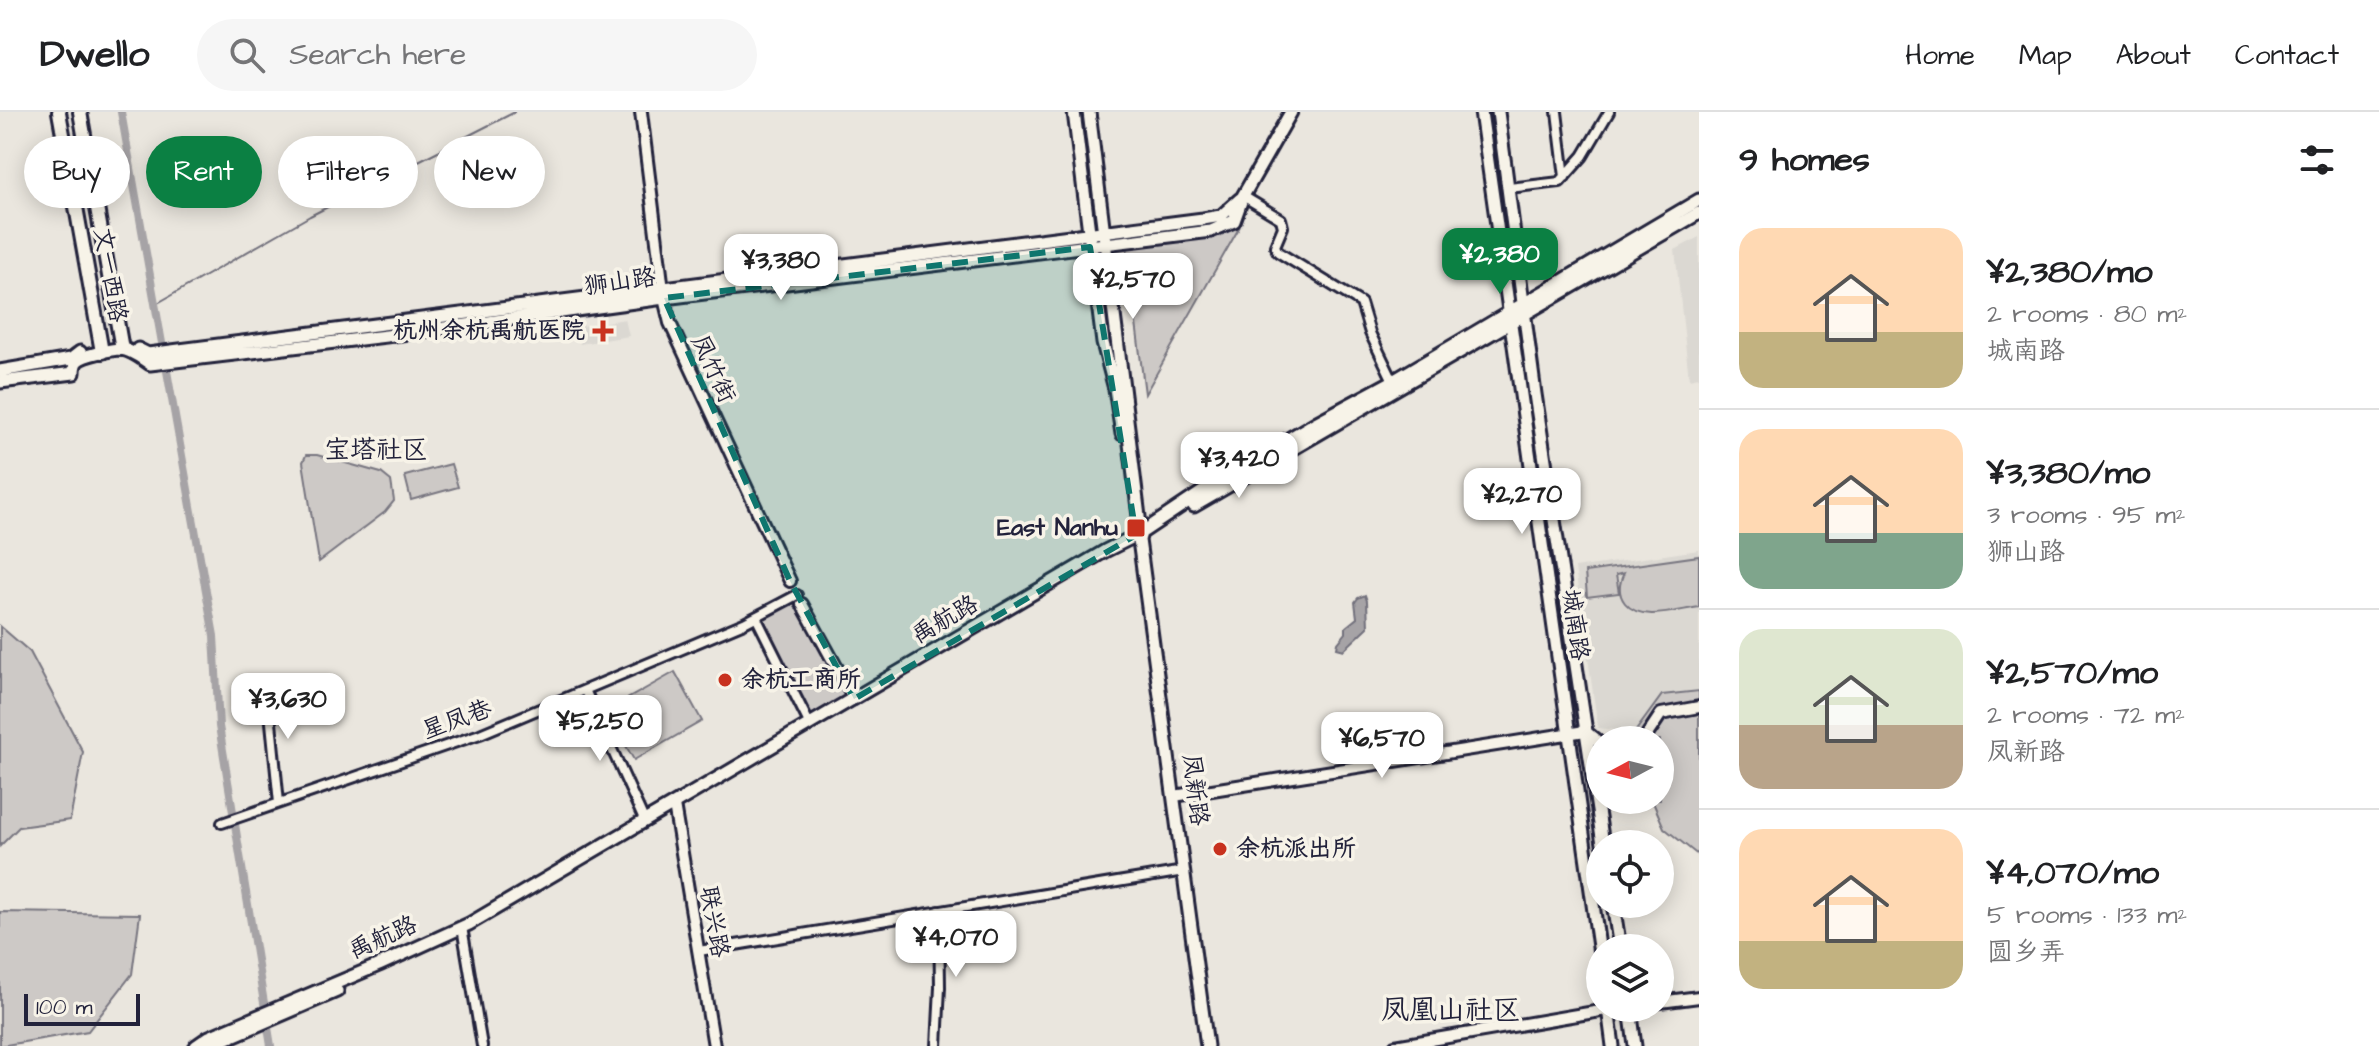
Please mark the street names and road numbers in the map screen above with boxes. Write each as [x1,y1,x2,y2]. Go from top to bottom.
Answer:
street label: 文一西路 [85,225,135,325]
street label: 狮山路 [582,260,658,304]
street label: 凤竹街 [682,329,744,409]
street label: 禹航路 [905,587,985,653]
street label: 城南路 [1553,587,1597,663]
street label: 星凤巷 [417,692,497,748]
street label: 凤新路 [1174,752,1216,828]
street label: 联兴路 [691,884,737,960]
street label: 禹航路 [343,908,423,968]

